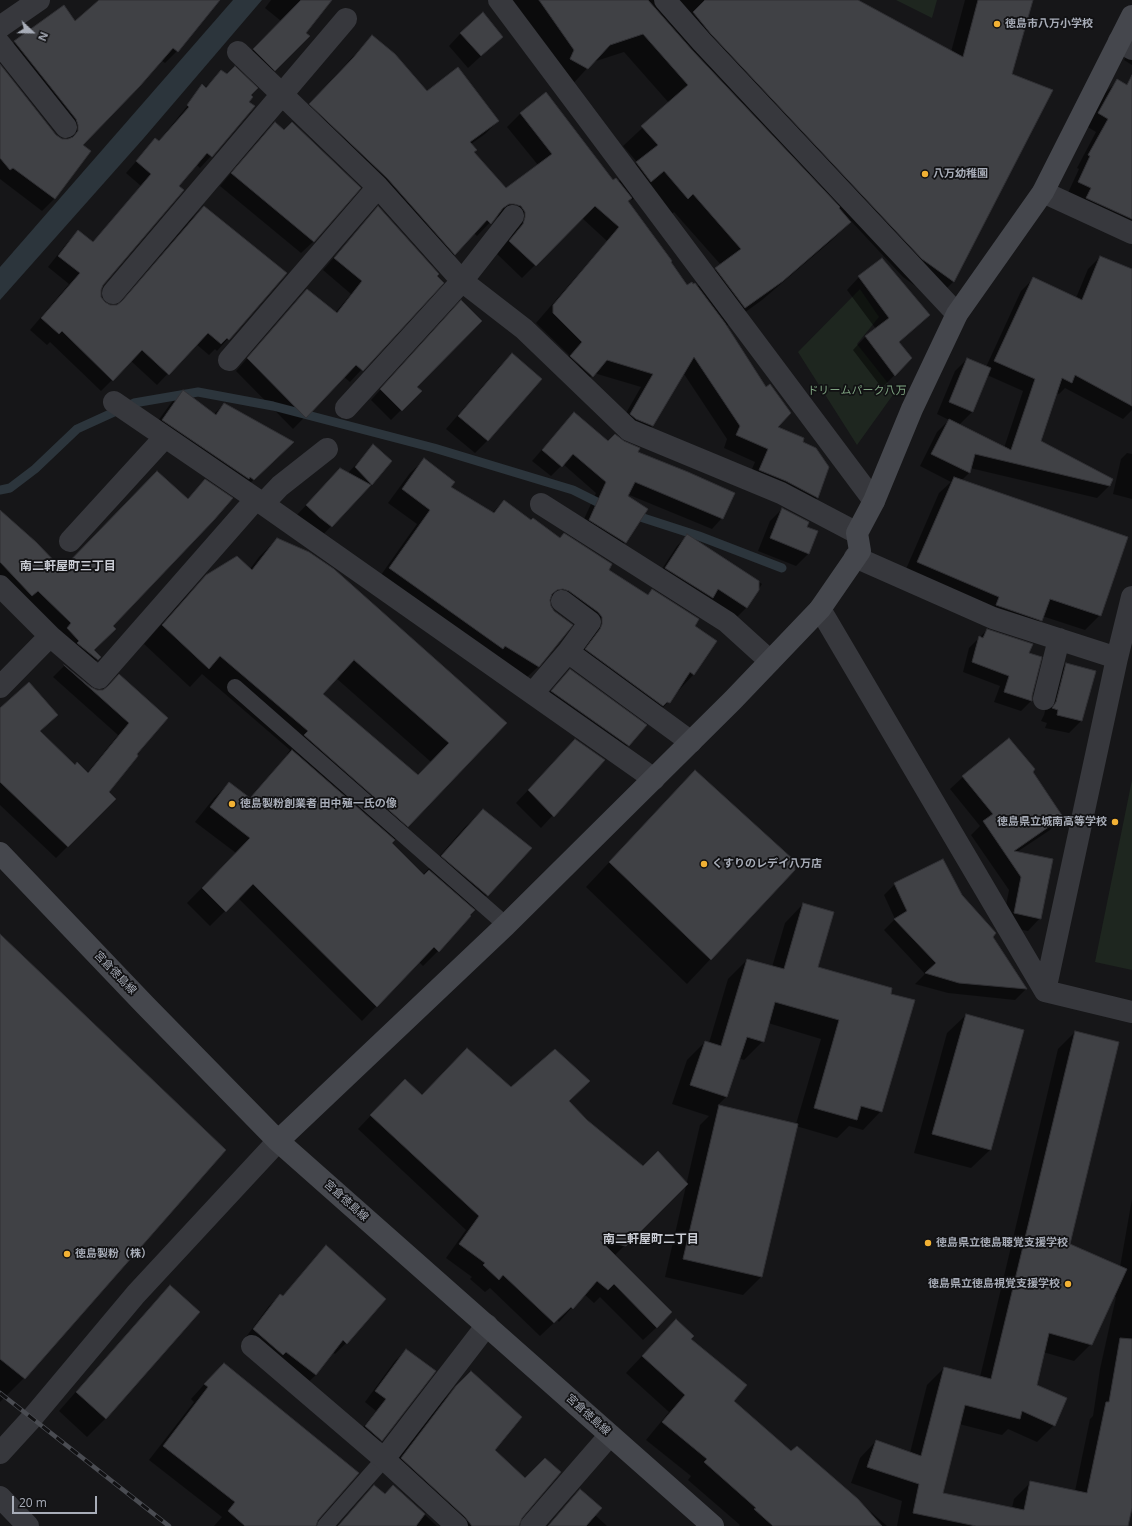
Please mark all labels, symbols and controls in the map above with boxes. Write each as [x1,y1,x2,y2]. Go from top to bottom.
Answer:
north arrow [12,12,52,52]
place label: 徳島市八万小学校 [1005,17,1093,31]
marker: 徳島市八万小学校 [992,19,1002,29]
text: N [35,30,52,44]
place label: 八万幼稚園 [933,167,988,181]
marker: 八万幼稚園 [920,169,930,179]
park label: ドリームパーク八万 [808,384,906,398]
district label: 南二軒屋町三丁目 [20,560,116,574]
place label: 徳島製粉創業者 田中殖一氏の像 [240,797,397,811]
marker: 徳島製粉創業者 田中殖一氏の像 [227,799,237,809]
place label: 徳島県立城南高等学校 [997,815,1107,829]
marker: 徳島県立城南高等学校 [1110,817,1120,827]
place label: くすりのレデイ八万店 [712,857,822,871]
marker: くすりのレデイ八万店 [699,859,709,869]
street label: 宮倉徳島線 [91,949,139,997]
street label: 宮倉徳島線 [321,1178,371,1224]
district label: 南二軒屋町二丁目 [603,1233,699,1247]
place label: 徳島県立徳島聴覚支援学校 [936,1236,1068,1250]
marker: 徳島県立徳島聴覚支援学校 [923,1238,933,1248]
place label: 徳島製粉（株） [75,1247,152,1261]
marker: 徳島製粉（株） [62,1249,72,1259]
place label: 徳島県立徳島視覚支援学校 [928,1277,1060,1291]
marker: 徳島県立徳島視覚支援学校 [1063,1279,1073,1289]
street label: 宮倉徳島線 [563,1392,613,1438]
scale bar [14,1488,99,1514]
text: 20 m [19,1494,47,1511]

